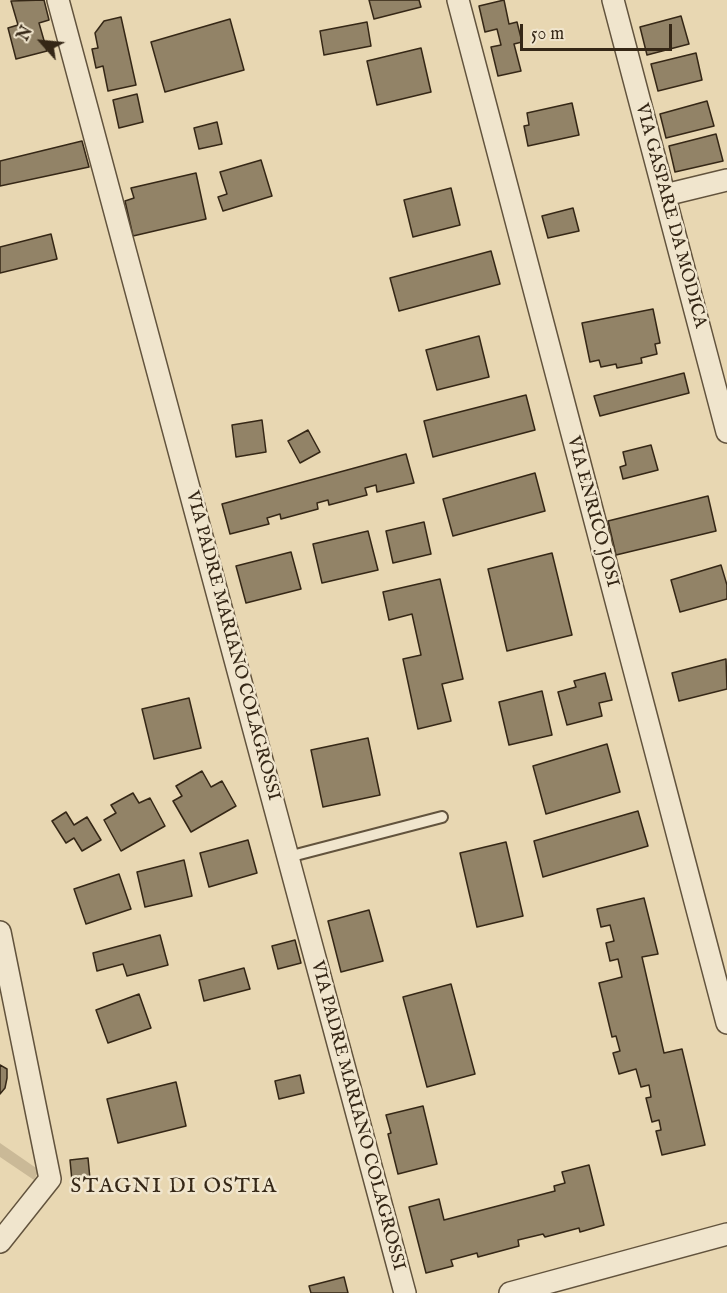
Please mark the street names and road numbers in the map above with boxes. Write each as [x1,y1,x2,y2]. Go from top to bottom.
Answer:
street label: VIA GASPARE DA MODICA [630,101,710,331]
street label: VIA ENRICO JOSI [561,434,623,590]
street label: VIA PADRE MARIANO COLAGROSSI [180,489,284,803]
street label: VIA PADRE MARIANO COLAGROSSI [305,959,409,1273]

